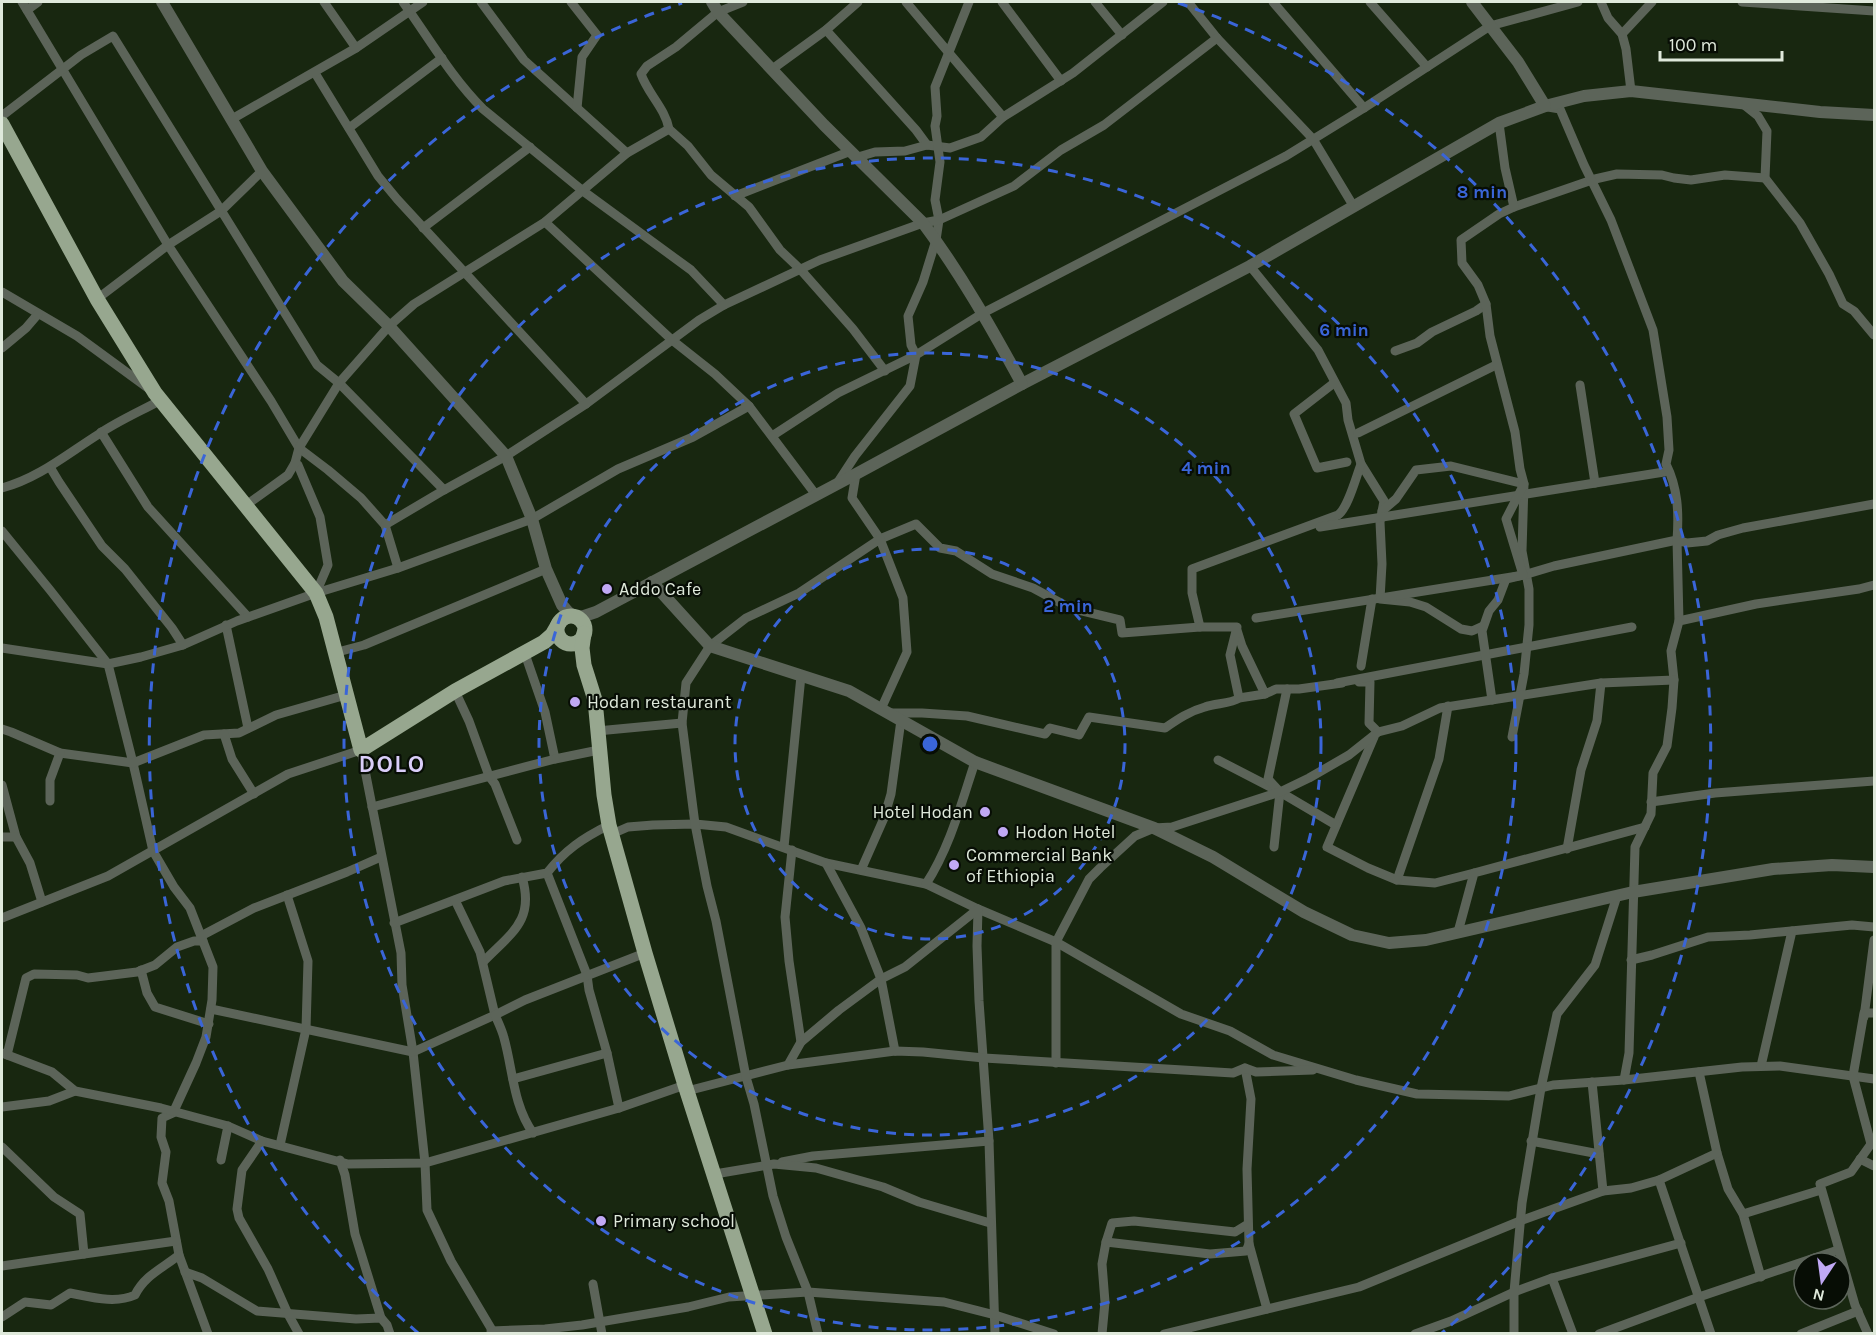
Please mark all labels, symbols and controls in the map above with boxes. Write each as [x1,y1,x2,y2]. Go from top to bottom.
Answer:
scale bar [1660,24,1782,62]
text: 100 m [1669,34,1717,56]
text: 8 min [1457,181,1507,203]
text: 6 min [1319,319,1369,341]
text: 4 min [1181,457,1231,479]
place label: Addo Cafe [619,578,701,600]
marker: Addo Cafe [600,582,614,596]
text: 2 min [1043,595,1093,617]
place label: Hodan restaurant [587,691,732,713]
marker: Hodan restaurant [568,695,582,709]
centre of rings [920,734,940,754]
district label: DOLO [358,750,426,778]
place label: Hotel Hodan [872,801,973,823]
marker: Hotel Hodan [978,805,992,819]
place label: Hodon Hotel [1015,821,1115,843]
marker: Hodon Hotel [996,825,1010,839]
place label: Commercial Bank of Ethiopia [966,844,1112,887]
marker: Commercial Bank of Ethiopia [947,858,961,872]
place label: Primary school [613,1210,735,1232]
marker: Primary school [594,1214,608,1228]
north arrow [1792,1251,1852,1311]
text: N [1811,1285,1826,1306]

